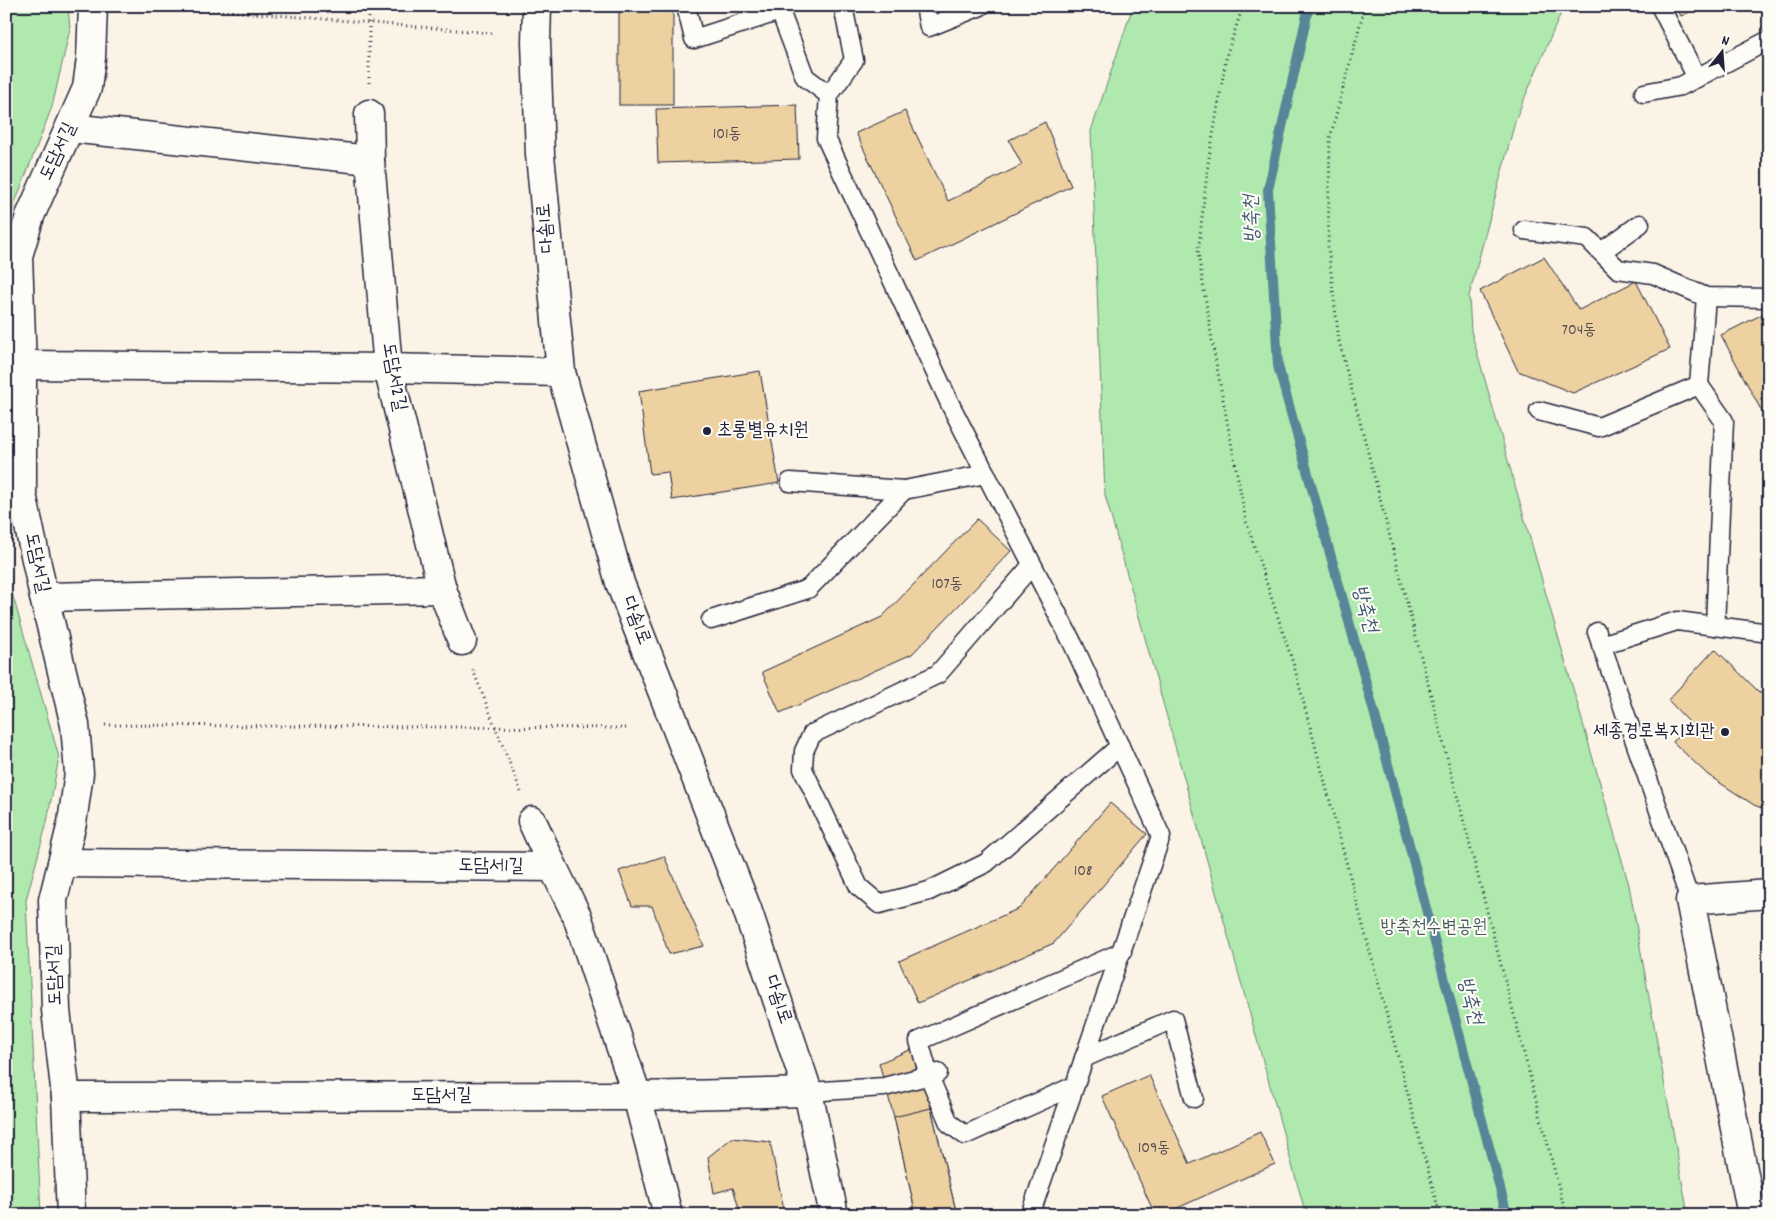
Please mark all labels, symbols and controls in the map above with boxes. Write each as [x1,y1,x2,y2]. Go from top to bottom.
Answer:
north arrow [1698,28,1748,78]
text: N [1719,31,1732,52]
street label: 도담서길 [34,119,84,185]
house number: 101동 [713,123,741,146]
water label: 방축천 [1238,192,1268,244]
street label: 다솜1로 [531,202,563,254]
house number: 704동 [1562,319,1596,342]
street label: 도담서2길 [374,340,412,414]
place label: 초롱별유치원 [717,418,809,445]
marker: 초롱별유치원 [701,425,713,437]
street label: 도담서길 [16,530,56,596]
house number: 107동 [931,573,963,596]
water label: 방축천 [1344,582,1385,638]
street label: 다솜1로 [613,593,657,649]
place label: 세종경로복지회관 [1593,719,1715,746]
marker: 세종경로복지회관 [1719,726,1731,738]
street label: 도담서1길 [458,853,524,881]
house number: 108 [1074,860,1092,883]
park label: 방축천수변공원 [1380,915,1488,942]
street label: 도담서길 [41,944,71,1006]
street label: 다솜1로 [756,972,798,1028]
water label: 방축천 [1449,974,1489,1030]
street label: 도담서길 [410,1083,472,1110]
house number: 109동 [1138,1137,1170,1160]

